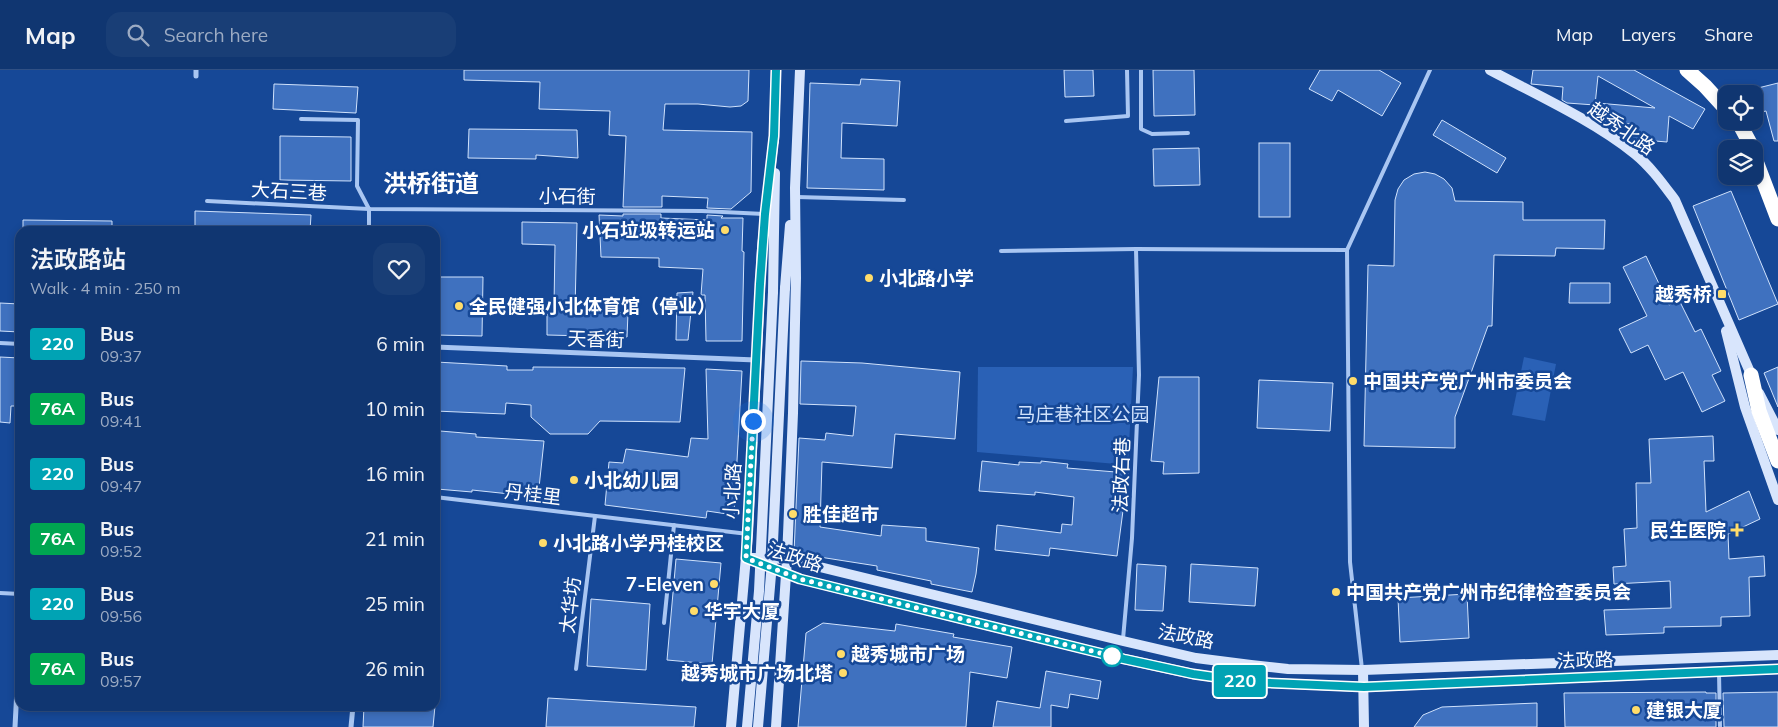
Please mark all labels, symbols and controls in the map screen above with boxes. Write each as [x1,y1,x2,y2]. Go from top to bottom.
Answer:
search box [106,12,456,57]
text: Map [25,20,76,50]
icon: search [124,21,152,49]
text: Search here [164,23,268,47]
text: Map [1556,23,1593,46]
text: Layers [1621,23,1676,46]
text: Share [1704,23,1753,46]
map controls [1718,85,1763,185]
button: locate [1718,85,1763,130]
street label: 越秀北路 [1584,96,1660,160]
button: layers [1718,140,1763,185]
district label: 洪桥街道 [383,168,479,198]
street label: 大石三巷 [250,177,328,205]
street label: 小石街 [538,184,596,208]
place label: 小石垃圾转运站 [582,218,715,242]
marker: 小石垃圾转运站 [719,224,731,236]
button: heart [373,243,425,295]
text: 法政路站 [30,244,126,274]
place label: 小北路小学 [879,266,974,290]
marker: 小北路小学 [863,272,875,284]
text: Walk · 4 min · 250 m [30,278,181,298]
place label: 越秀桥 [1655,282,1712,306]
marker: 越秀桥 [1716,288,1728,300]
place label: 全民健强小北体育馆（停业） [469,294,716,318]
marker: 全民健强小北体育馆（停业） [453,300,465,312]
text: Bus [100,322,134,346]
street label: 天香街 [567,326,625,352]
text: 220 [41,332,74,355]
text: 6 min [376,332,425,356]
text: 09:37 [100,346,142,366]
place label: 中国共产党广州市委员会 [1363,369,1572,393]
marker: 中国共产党广州市委员会 [1347,375,1359,387]
text: Bus [100,387,134,411]
text: 76A [40,397,75,420]
text: 10 min [365,397,425,421]
park label: 马庄巷社区公园 [1016,402,1150,426]
your location [741,409,766,434]
text: 09:41 [100,411,142,431]
street label: 法政右巷 [1108,437,1134,513]
text: Bus [100,452,134,476]
text: 220 [41,462,74,485]
text: 16 min [365,462,425,486]
street label: 小北路 [719,462,745,520]
place label: 小北幼儿园 [584,468,679,492]
marker: 小北幼儿园 [568,474,580,486]
text: 09:47 [100,476,142,496]
street label: 丹桂里 [503,479,563,509]
place label: 胜佳超市 [803,502,879,526]
marker: 胜佳超市 [787,508,799,520]
text: Bus [100,517,134,541]
place label: 民生医院 [1650,518,1726,542]
marker: 民生医院 [1730,523,1744,537]
text: 76A [40,527,75,550]
text: 21 min [365,527,425,551]
place label: 小北路小学丹桂校区 [553,531,724,555]
marker: 小北路小学丹桂校区 [537,537,549,549]
street label: 法政路 [764,537,826,577]
text: 09:52 [100,541,142,561]
place label: 7-Eleven [626,572,704,596]
street label: 太华坊 [555,575,585,635]
marker: 7-Eleven [708,578,720,590]
place label: 中国共产党广州市纪律检查委员会 [1346,580,1631,604]
text: Bus [100,582,134,606]
marker: 中国共产党广州市纪律检查委员会 [1330,586,1342,598]
text: 220 [41,592,74,615]
text: 25 min [365,592,425,616]
place label: 华宇大厦 [704,599,780,623]
marker: 华宇大厦 [688,605,700,617]
text: 09:56 [100,606,142,626]
street label: 法政路 [1156,619,1216,653]
place label: 越秀城市广场 [851,642,965,666]
unlabelled marker [1101,645,1123,667]
text: Bus [100,647,134,671]
street label: 法政路 [1556,647,1614,673]
marker: 越秀城市广场 [835,648,847,660]
text: 76A [40,657,75,680]
text: 26 min [365,657,425,681]
place label: 越秀城市广场北塔 [681,661,833,685]
line badge: 220 [1211,665,1269,697]
marker: 越秀城市广场北塔 [837,667,849,679]
text: 220 [1224,669,1256,692]
text: 09:57 [100,671,142,691]
place label: 建银大厦 [1646,698,1722,722]
marker: 建银大厦 [1630,704,1642,716]

